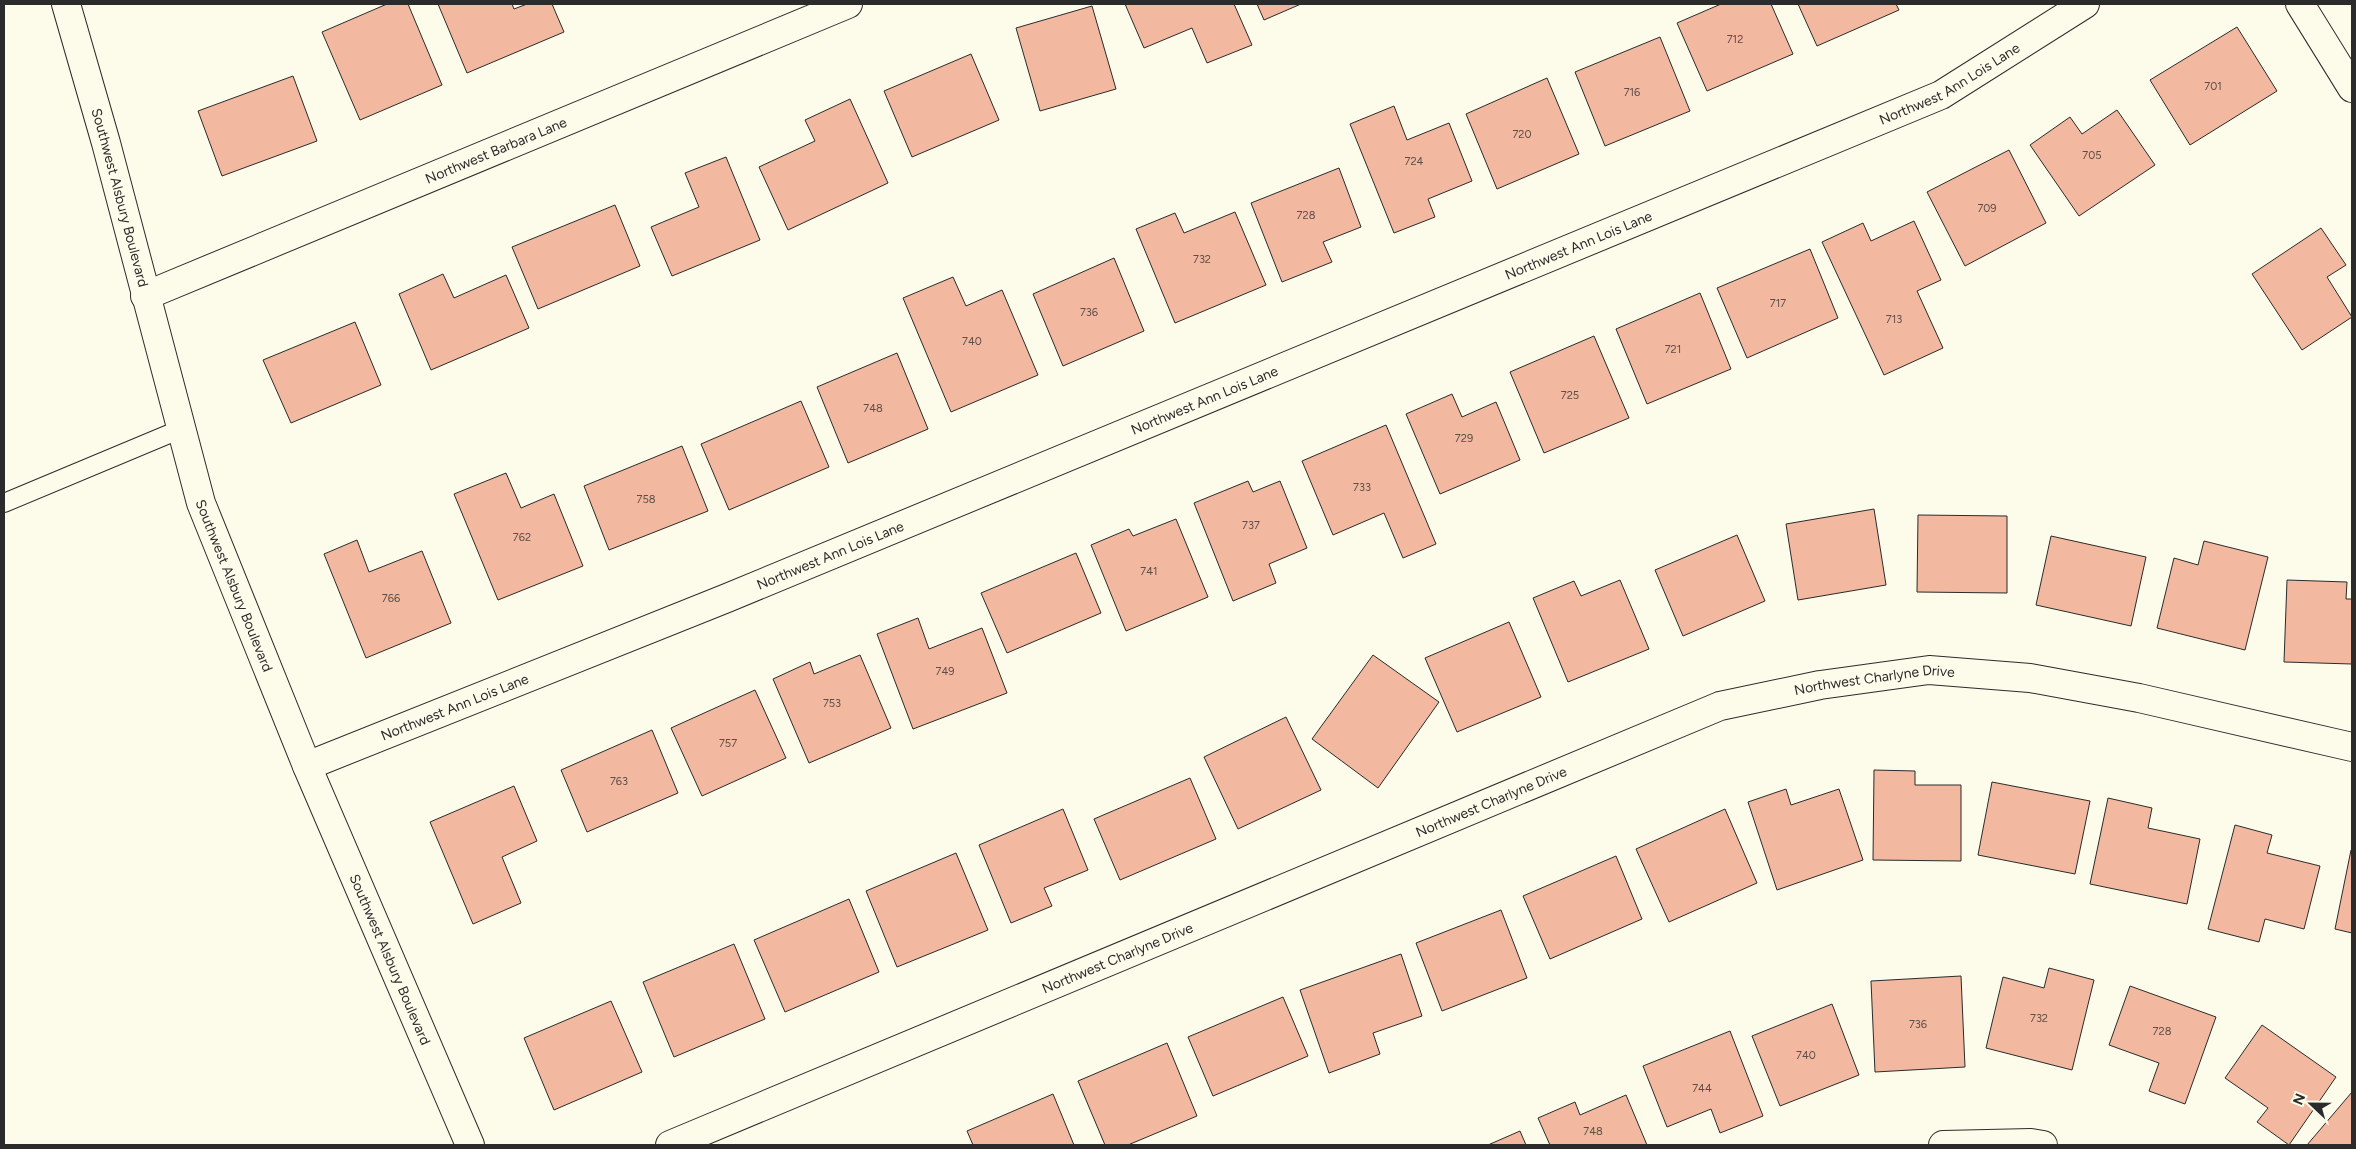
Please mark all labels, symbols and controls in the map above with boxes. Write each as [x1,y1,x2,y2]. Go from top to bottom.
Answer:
house number: 712 [1727,33,1743,46]
street label: Northwest Ann Lois Lane [1877,39,2023,128]
house number: 701 [2204,80,2222,93]
house number: 716 [1624,86,1640,99]
street label: Southwest Alsbury Boulevard [88,106,152,289]
street label: Northwest Barbara Lane [423,113,569,187]
house number: 720 [1512,128,1532,141]
house number: 705 [2082,149,2102,162]
house number: 724 [1405,155,1424,168]
house number: 709 [1977,202,1997,215]
street label: Northwest Ann Lois Lane [1502,207,1655,283]
house number: 728 [1297,209,1316,222]
house number: 732 [1193,253,1211,266]
house number: 717 [1770,297,1786,310]
house number: 736 [1080,306,1098,319]
house number: 713 [1886,313,1902,326]
house number: 740 [962,335,982,348]
house number: 721 [1665,343,1681,356]
street label: Northwest Ann Lois Lane [1128,362,1281,438]
house number: 725 [1561,389,1579,402]
house number: 748 [863,402,883,415]
house number: 729 [1455,432,1473,445]
house number: 733 [1353,481,1371,494]
house number: 758 [637,493,656,506]
street label: Southwest Alsbury Boulevard [192,497,277,674]
street label: Northwest Ann Lois Lane [754,517,907,593]
house number: 737 [1242,519,1260,532]
house number: 762 [513,531,531,544]
house number: 741 [1140,565,1158,578]
house number: 766 [382,592,400,605]
street label: Northwest Charlyne Drive [1793,661,1956,699]
house number: 749 [936,665,954,678]
street label: Northwest Ann Lois Lane [378,670,531,744]
house number: 753 [823,697,841,710]
house number: 757 [719,737,737,750]
street label: Northwest Charlyne Drive [1413,762,1569,841]
house number: 763 [610,775,628,788]
street label: Southwest Alsbury Boulevard [346,871,434,1047]
street label: Northwest Charlyne Drive [1039,919,1196,997]
house number: 732 [2030,1012,2048,1025]
house number: 736 [1909,1018,1927,1031]
house number: 728 [2153,1025,2172,1038]
house number: 740 [1796,1049,1816,1062]
north arrow [2286,1079,2336,1129]
house number: 744 [1692,1082,1712,1095]
text: N [2290,1091,2309,1108]
house number: 748 [1583,1125,1603,1138]

